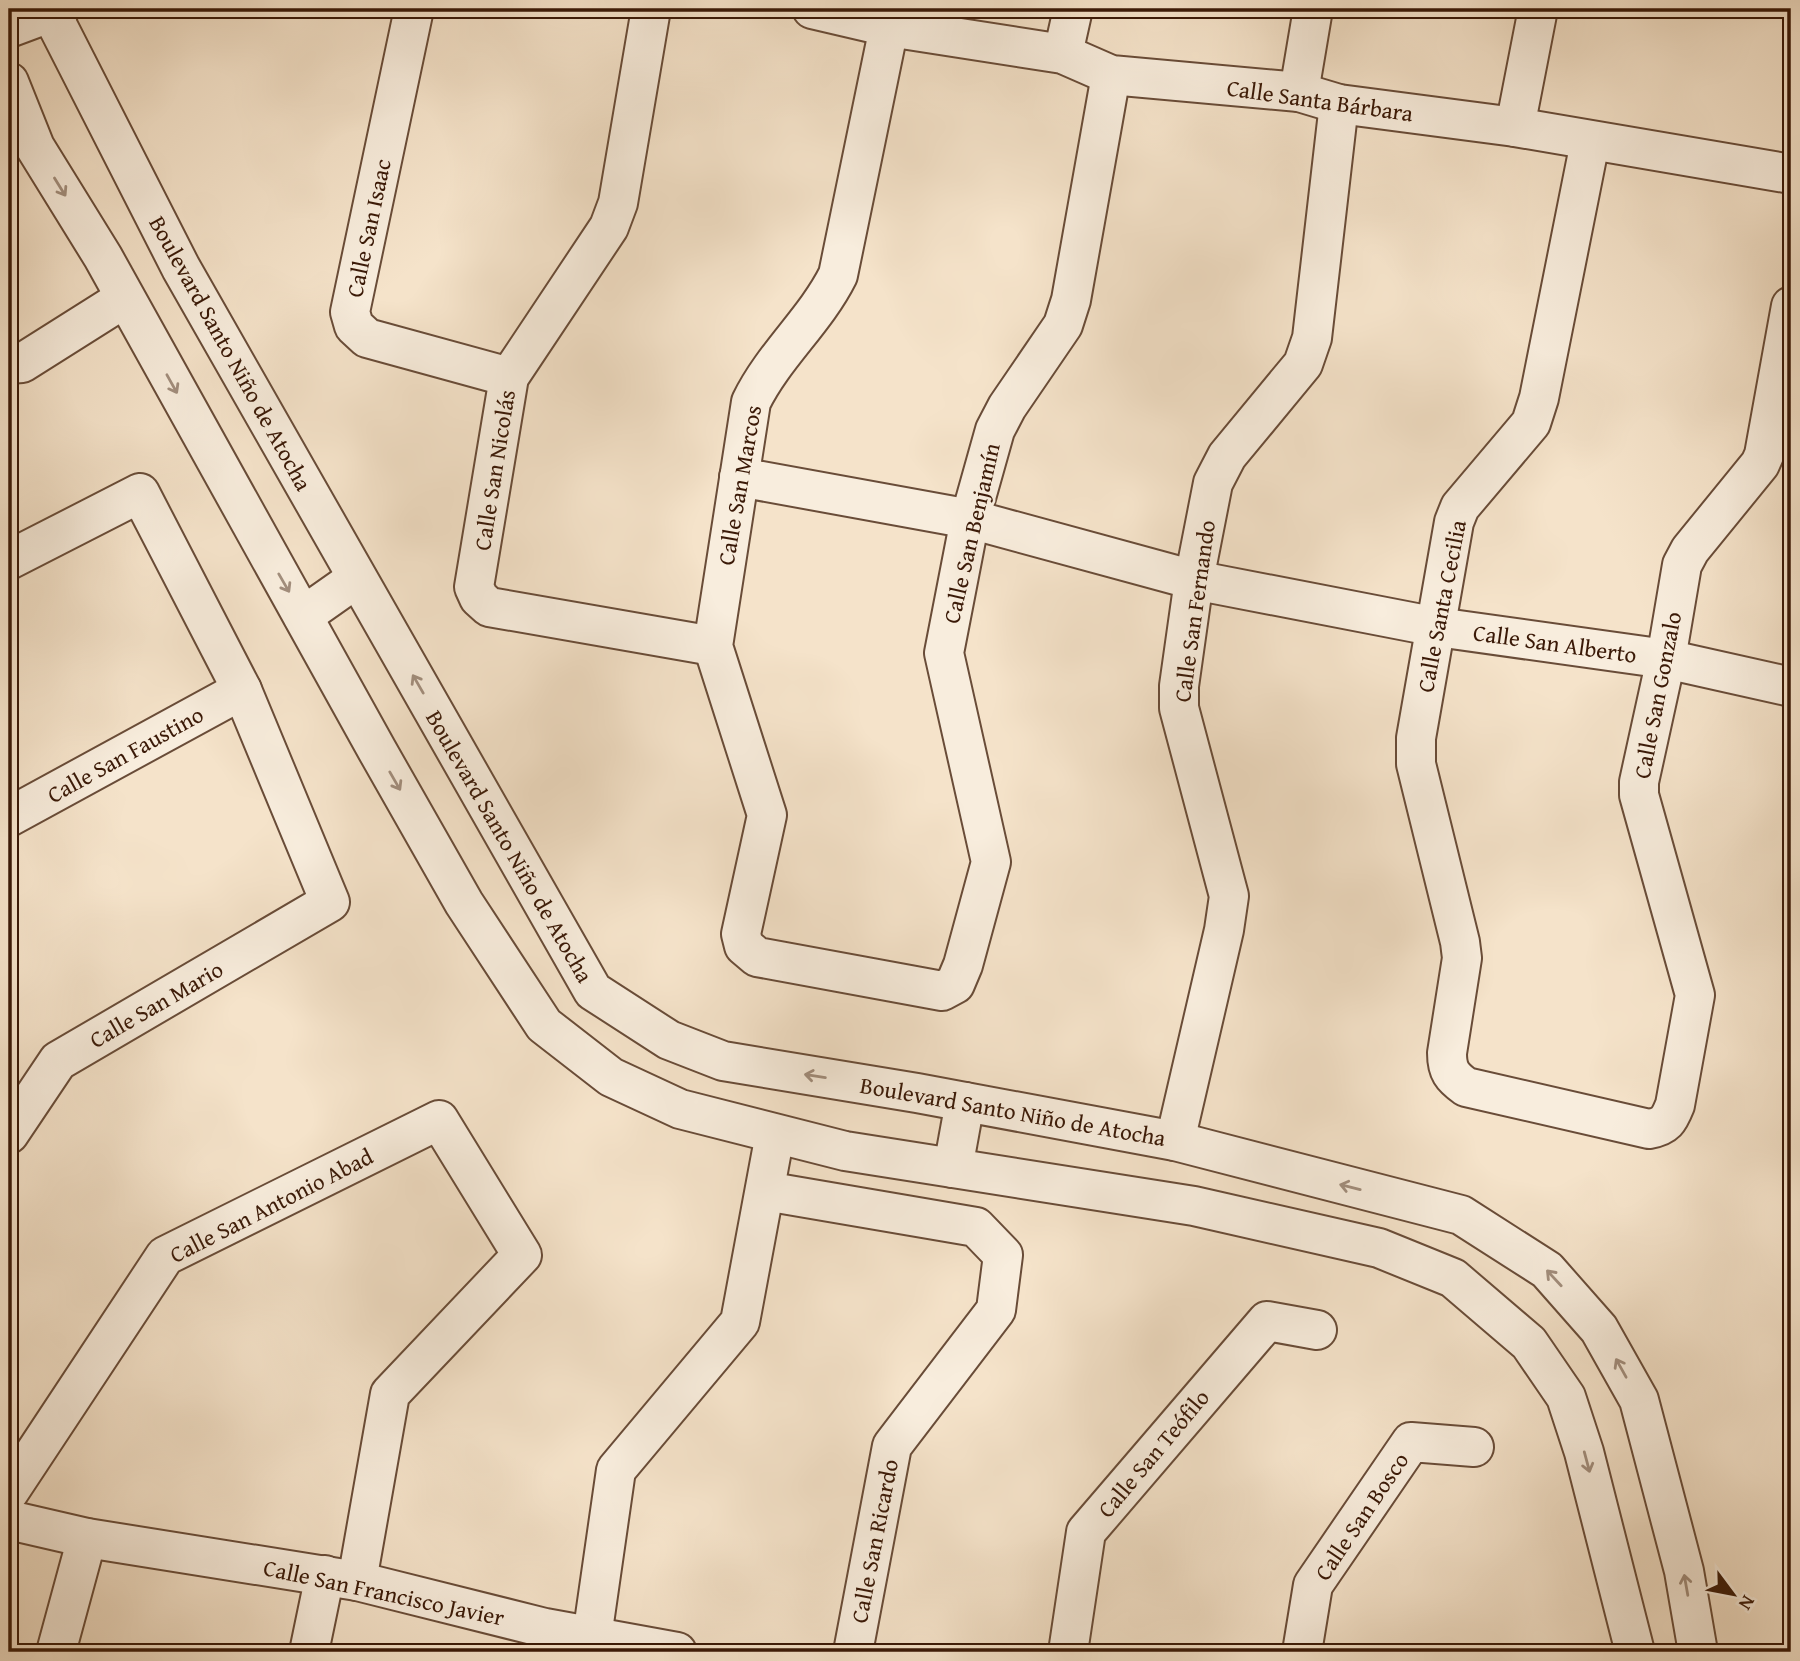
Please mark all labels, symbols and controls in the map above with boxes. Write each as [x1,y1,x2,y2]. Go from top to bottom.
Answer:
street label: Calle Santa Bárbara [1225,71,1415,129]
street label: Calle San Isaac [337,156,399,300]
one-way arrow [52,177,67,196]
street label: Boulevard Santo Niño de Atocha [142,210,321,497]
one-way arrow [166,374,180,394]
street label: Calle San Nicolás [465,387,523,553]
street label: Calle San Marcos [709,402,769,568]
street label: Calle San Benjamín [934,439,1008,626]
street label: Calle Santa Cecilia [1408,517,1474,695]
street label: Calle San Fernando [1165,518,1223,704]
one-way arrow [277,572,291,592]
street label: Calle San Gonzalo [1625,609,1689,781]
street label: Calle San Alberto [1471,615,1639,671]
one-way arrow [411,675,425,695]
street label: Calle San Faustino [41,697,209,811]
street label: Boulevard Santo Niño de Atocha [418,704,602,988]
one-way arrow [388,771,402,791]
street label: Calle San Mario [83,952,229,1056]
street label: Boulevard Santo Niño de Atocha [858,1068,1168,1154]
one-way arrow [804,1069,827,1082]
street label: Calle San Antonio Abad [164,1139,379,1271]
one-way arrow [1339,1180,1361,1193]
one-way arrow [1545,1270,1562,1287]
one-way arrow [1614,1358,1627,1379]
street label: Calle San Teófilo [1089,1382,1217,1524]
street label: Calle San Bosco [1306,1445,1416,1587]
one-way arrow [1581,1451,1594,1473]
street label: Calle San Ricardo [842,1456,906,1626]
street label: Calle San Francisco Javier [261,1550,508,1634]
north arrow [1699,1560,1769,1630]
one-way arrow [1679,1574,1692,1597]
text: N [1732,1590,1763,1616]

